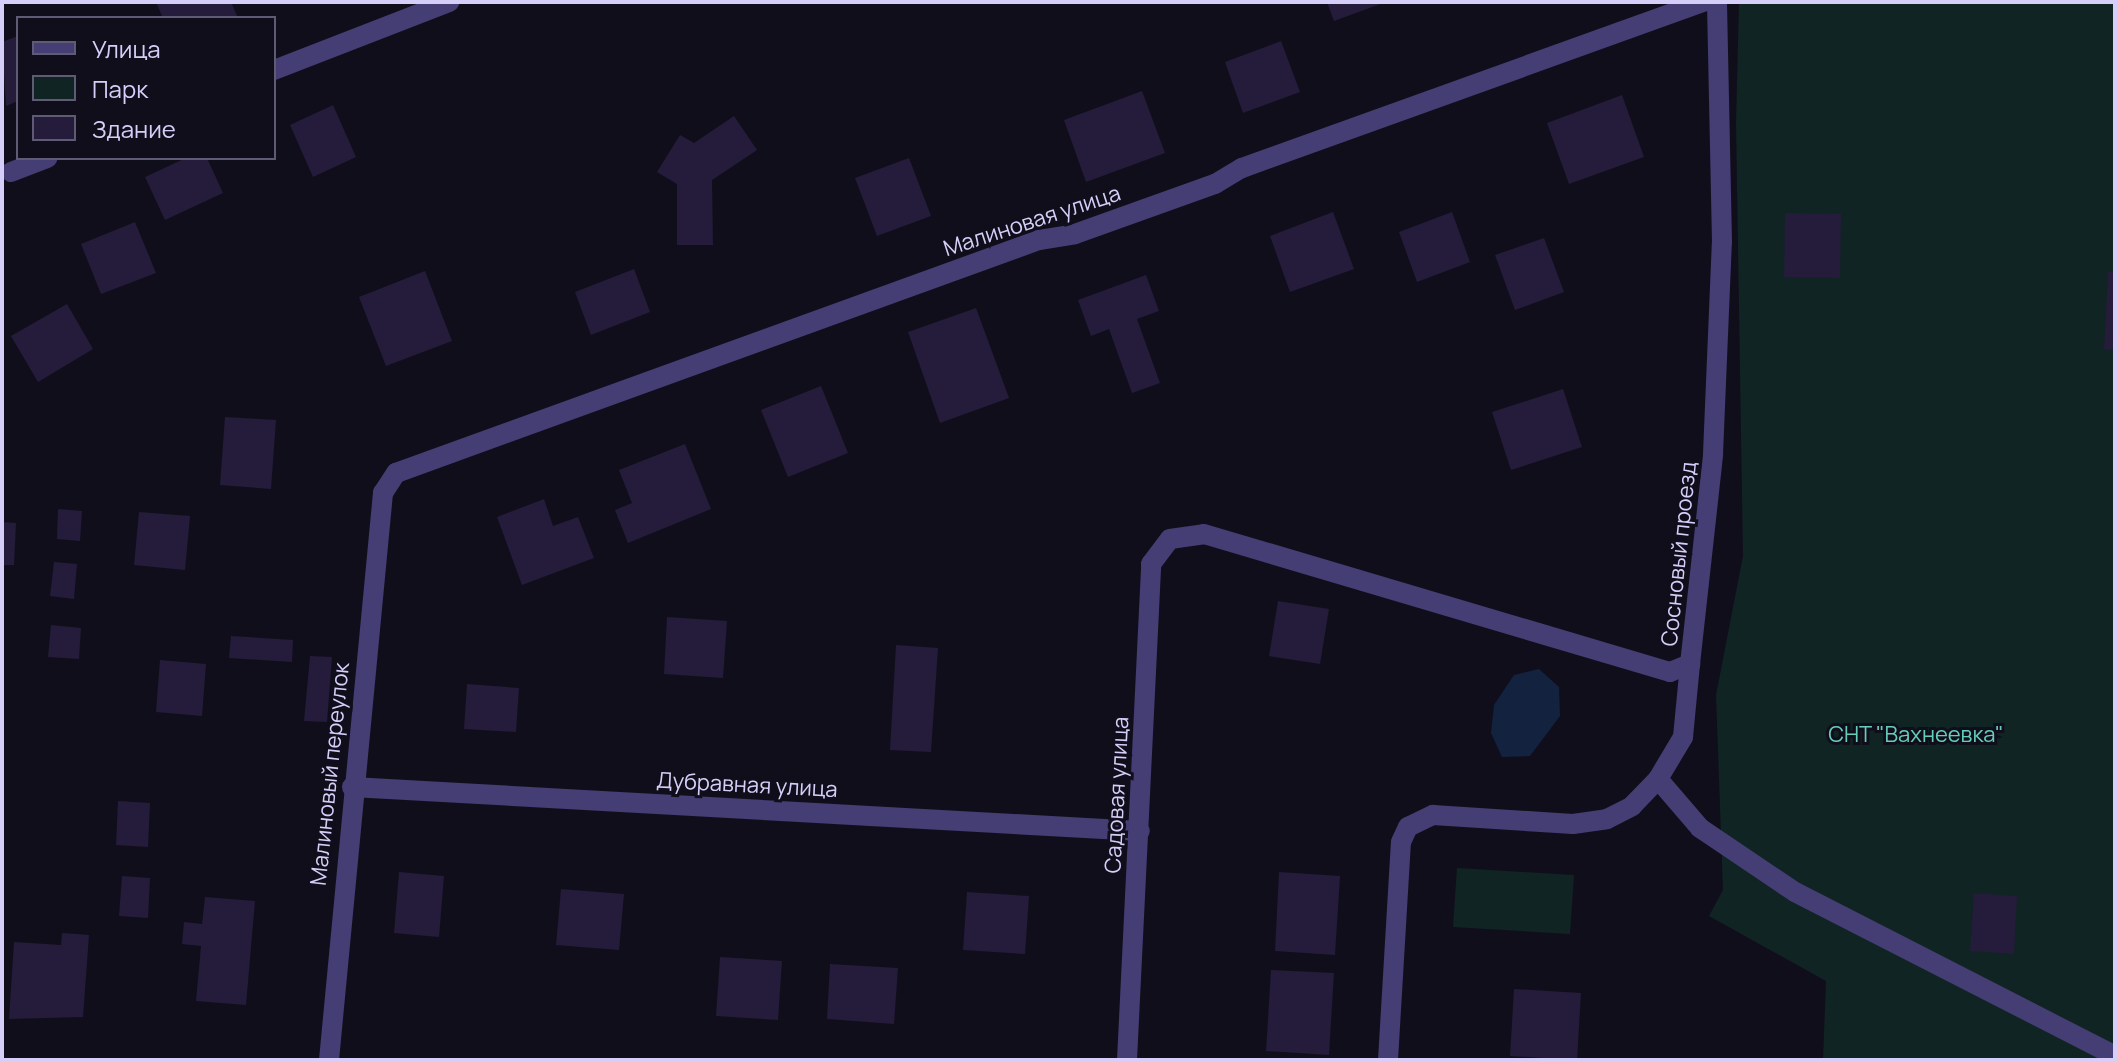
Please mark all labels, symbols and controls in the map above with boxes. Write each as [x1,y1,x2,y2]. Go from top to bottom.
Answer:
legend [16,16,276,160]
text: Улица [92,32,161,65]
text: Парк [92,72,148,105]
text: Здание [92,112,176,145]
street label: Малиновая улица [940,180,1124,262]
street label: Сосновый проезд [1656,460,1702,648]
street label: Малиновый переулок [305,661,355,887]
street label: Садовая улица [1100,716,1134,874]
park label: СНТ "Вахнеевка" [1828,722,2004,748]
street label: Дубравная улица [656,767,838,803]

